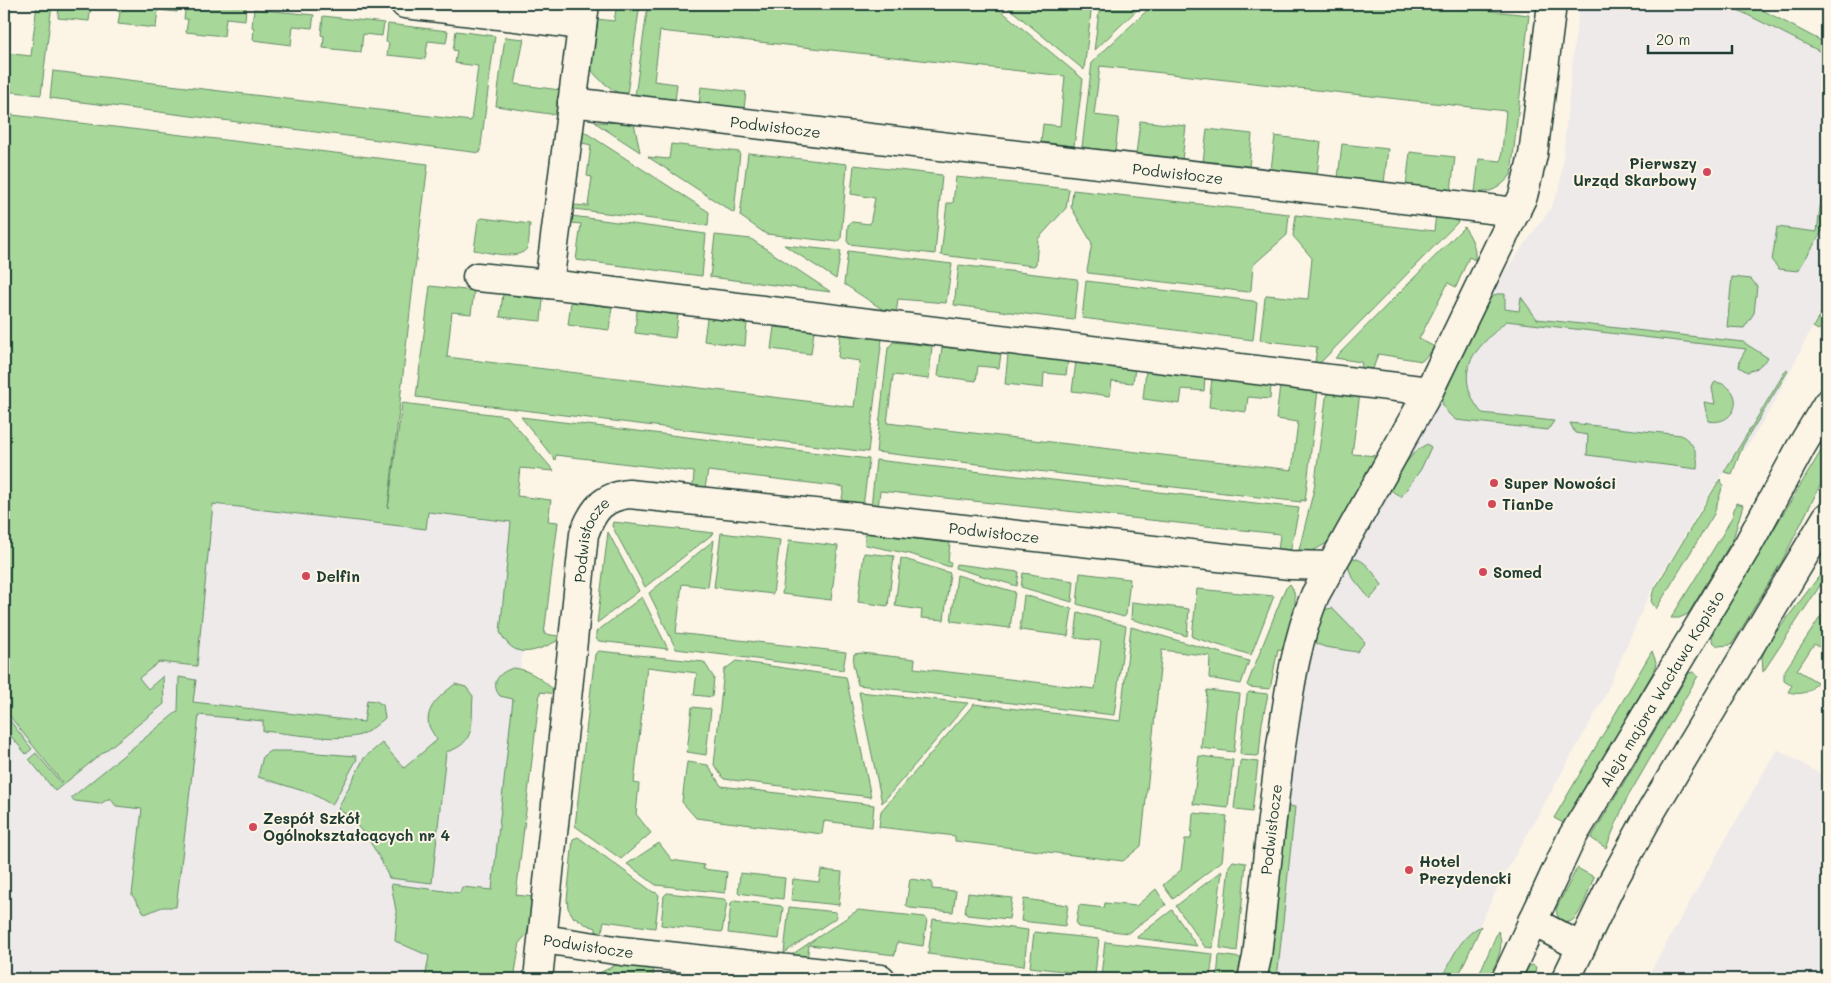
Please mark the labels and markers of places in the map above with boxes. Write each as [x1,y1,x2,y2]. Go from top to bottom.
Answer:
place label: Pierwszy Urząd Skarbowy [1573,153,1697,190]
marker: Pierwszy Urząd Skarbowy [1701,166,1713,178]
place label: Super Nowości [1504,473,1616,493]
marker: Super Nowości [1488,477,1500,489]
place label: TianDe [1502,494,1554,514]
marker: TianDe [1486,498,1498,510]
place label: Somed [1493,562,1542,582]
place label: Delfin [316,566,360,586]
marker: Somed [1477,566,1489,578]
marker: Delfin [300,570,312,582]
place label: Zespół Szkół Ogólnokształcących nr 4 [263,808,451,845]
marker: Zespół Szkół Ogólnokształcących nr 4 [247,821,259,833]
place label: Hotel Prezydencki [1419,851,1512,888]
marker: Hotel Prezydencki [1403,864,1415,876]

